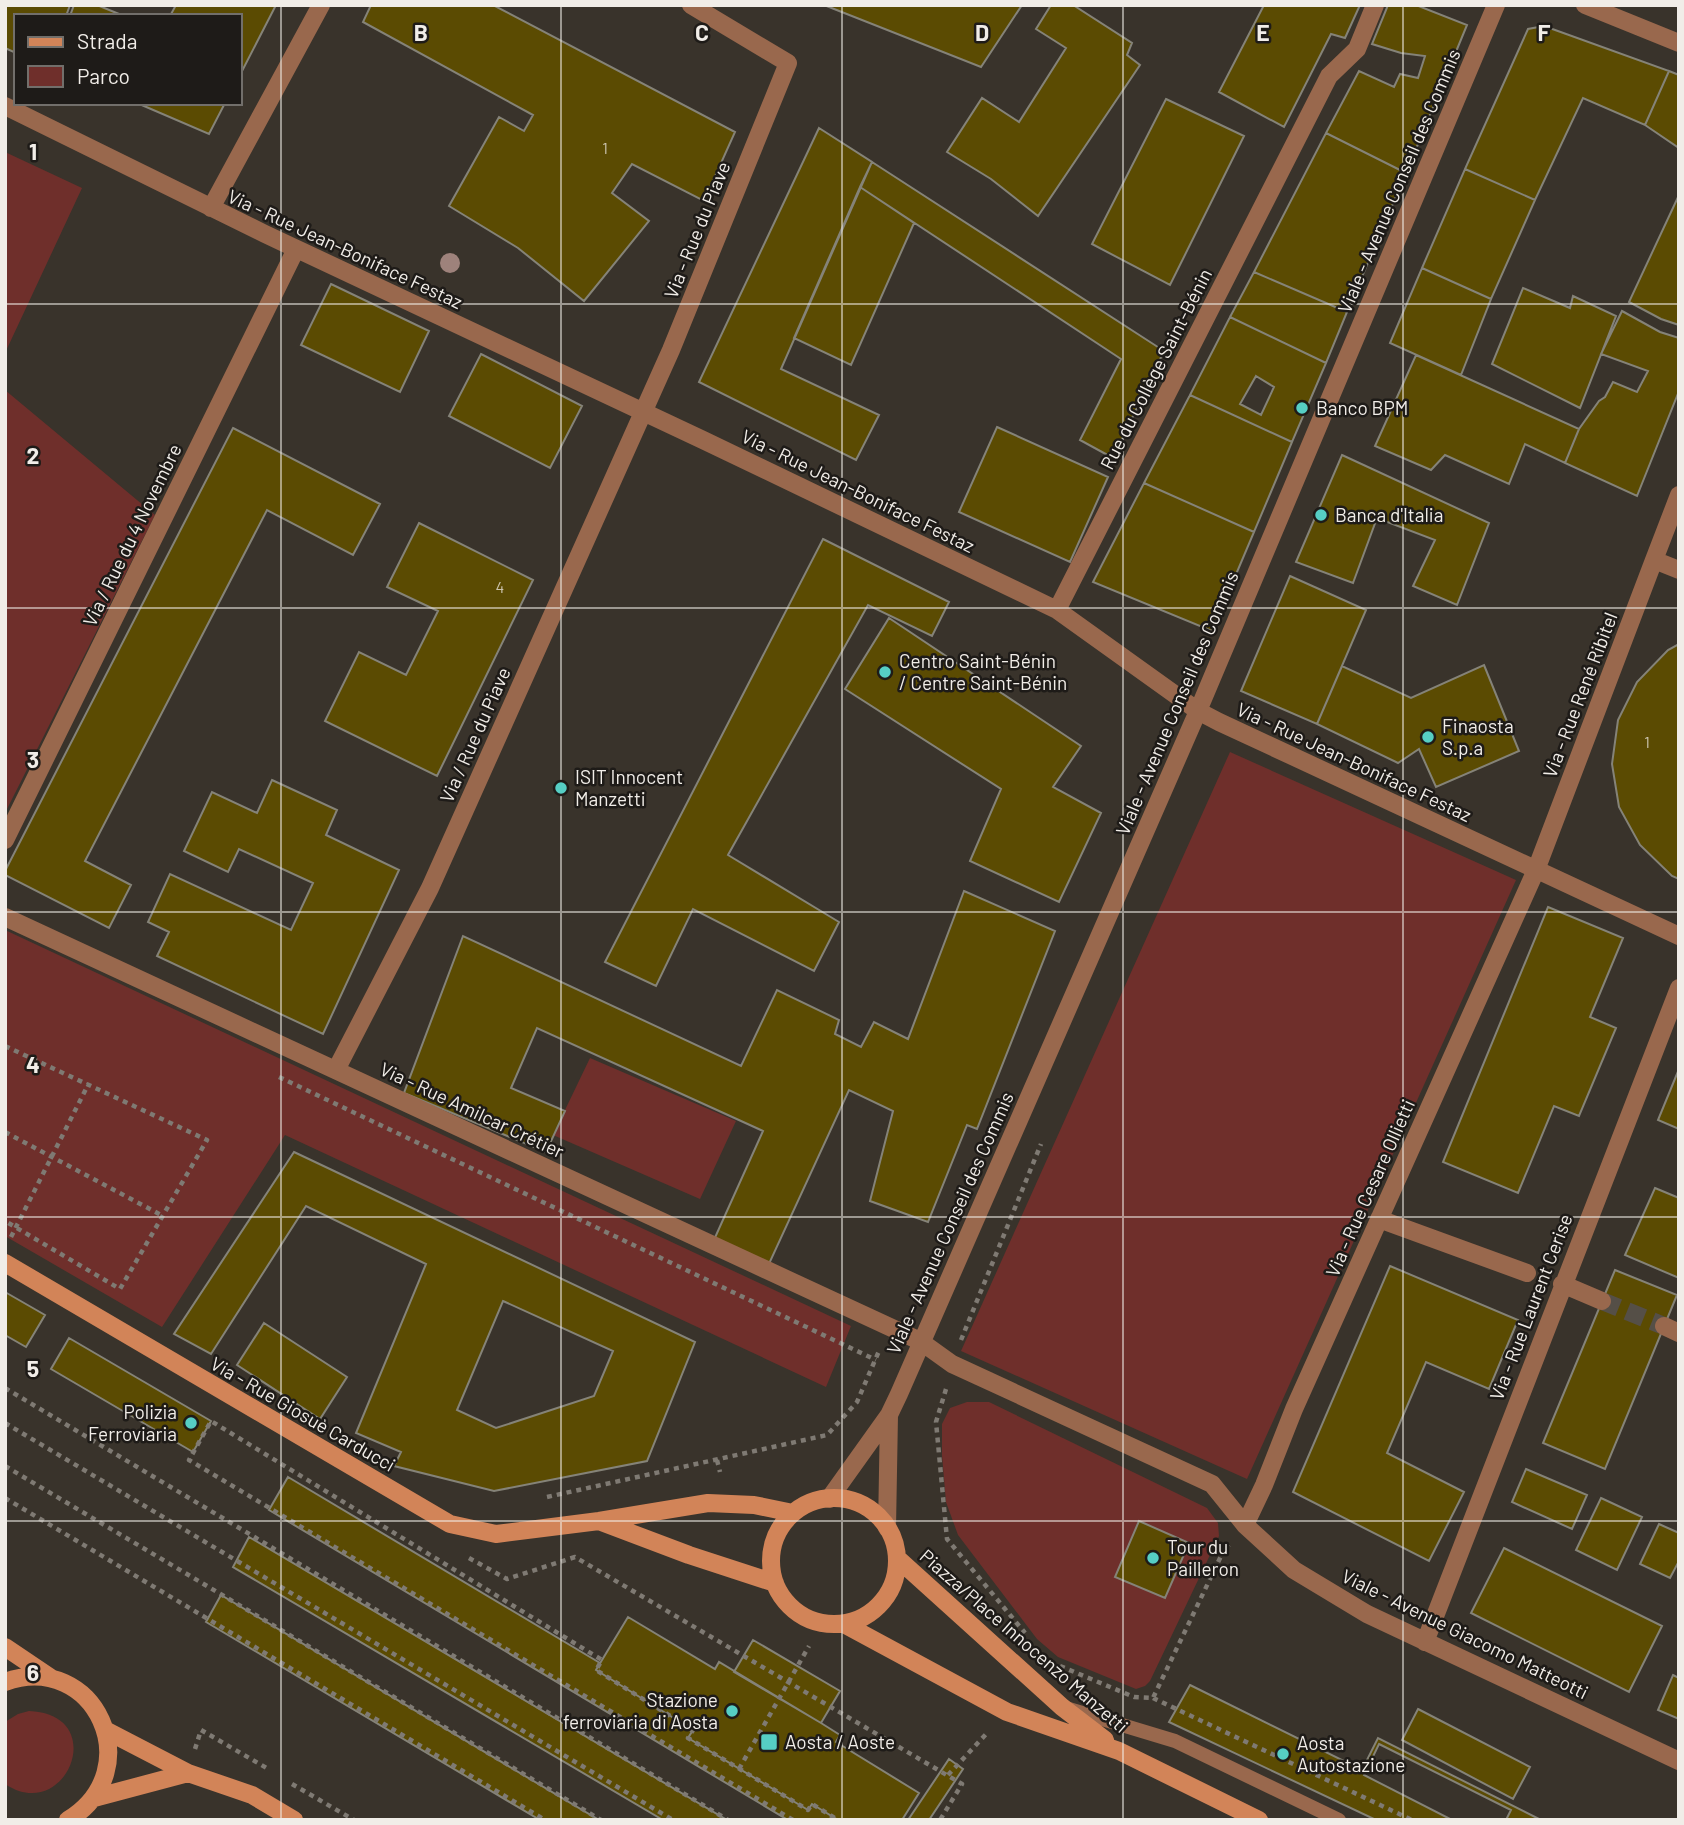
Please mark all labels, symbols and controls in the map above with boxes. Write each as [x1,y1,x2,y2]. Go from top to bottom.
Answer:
legend [14,14,242,105]
text: B [414,18,428,46]
text: C [695,18,709,46]
text: D [975,18,989,46]
text: E [1256,18,1270,46]
text: F [1538,18,1551,46]
text: Strada [77,28,137,53]
street label: Viale - Avenue Conseil des Commis [1332,45,1465,316]
text: Parco [77,63,130,88]
text: 1 [29,137,37,165]
house number: 1 [602,138,608,157]
street label: Via - Rue du Piave [659,158,734,302]
street label: Via - Rue Jean-Boniface Festaz [224,184,466,313]
street label: Rue du Collège Saint-Bénin [1095,265,1216,473]
place label: Banco BPM [1316,396,1408,419]
marker: Banco BPM [1294,400,1310,416]
street label: Via - Rue Jean-Boniface Festaz [738,424,978,557]
street label: Via / Rue du 4 Novembre [77,440,186,630]
text: 2 [27,441,39,469]
place label: Banca d'Italia [1335,503,1443,526]
marker: Banca d'Italia [1313,507,1329,523]
street label: Viale - Avenue Conseil des Commis [1110,567,1243,838]
house number: 4 [496,577,504,596]
street label: Via - Rue René Ribitel [1537,609,1622,781]
place label: Centro Saint-Bénin / Centre Saint-Bénin [899,649,1067,694]
street label: Via / Rue du Piave [434,664,515,806]
marker: Centro Saint-Bénin / Centre Saint-Bénin [877,664,893,680]
street label: Via - Rue Jean-Boniface Festaz [1233,697,1475,826]
place label: Finaosta S.p.a [1442,714,1514,759]
marker: Finaosta S.p.a [1420,729,1436,745]
house number: 1 [1644,732,1650,751]
text: 3 [27,745,39,773]
place label: ISIT Innocent Manzetti [575,765,683,810]
marker: ISIT Innocent Manzetti [553,780,569,796]
text: 4 [26,1050,40,1078]
street label: Via - Rue Amilcar Crétier [376,1057,568,1162]
street label: Viale - Avenue Conseil des Commis [881,1088,1018,1357]
street label: Via - Rue Cesare Ollietti [1320,1096,1419,1280]
street label: Via - Rue Laurent Cerise [1484,1210,1577,1403]
street label: Via - Rue Giosuè Carducci [207,1351,400,1476]
text: 5 [27,1354,39,1382]
place label: Polizia Ferroviaria [88,1400,177,1445]
marker: Polizia Ferroviaria [183,1415,199,1431]
place label: Tour du Pailleron [1167,1535,1239,1580]
street label: Piazza/Place Innocenzo Manzetti [916,1544,1133,1737]
marker: Tour du Pailleron [1145,1550,1161,1566]
street label: Viale - Avenue Giacomo Matteotti [1338,1564,1592,1703]
text: 6 [27,1658,39,1686]
place label: Stazione ferroviaria di Aosta [563,1688,718,1733]
marker: Stazione ferroviaria di Aosta [724,1703,740,1719]
place label: Aosta / Aoste [785,1730,895,1753]
place label: Aosta Autostazione [1297,1731,1405,1776]
marker: Aosta / Aoste [759,1732,779,1752]
marker: Aosta Autostazione [1275,1746,1291,1762]

